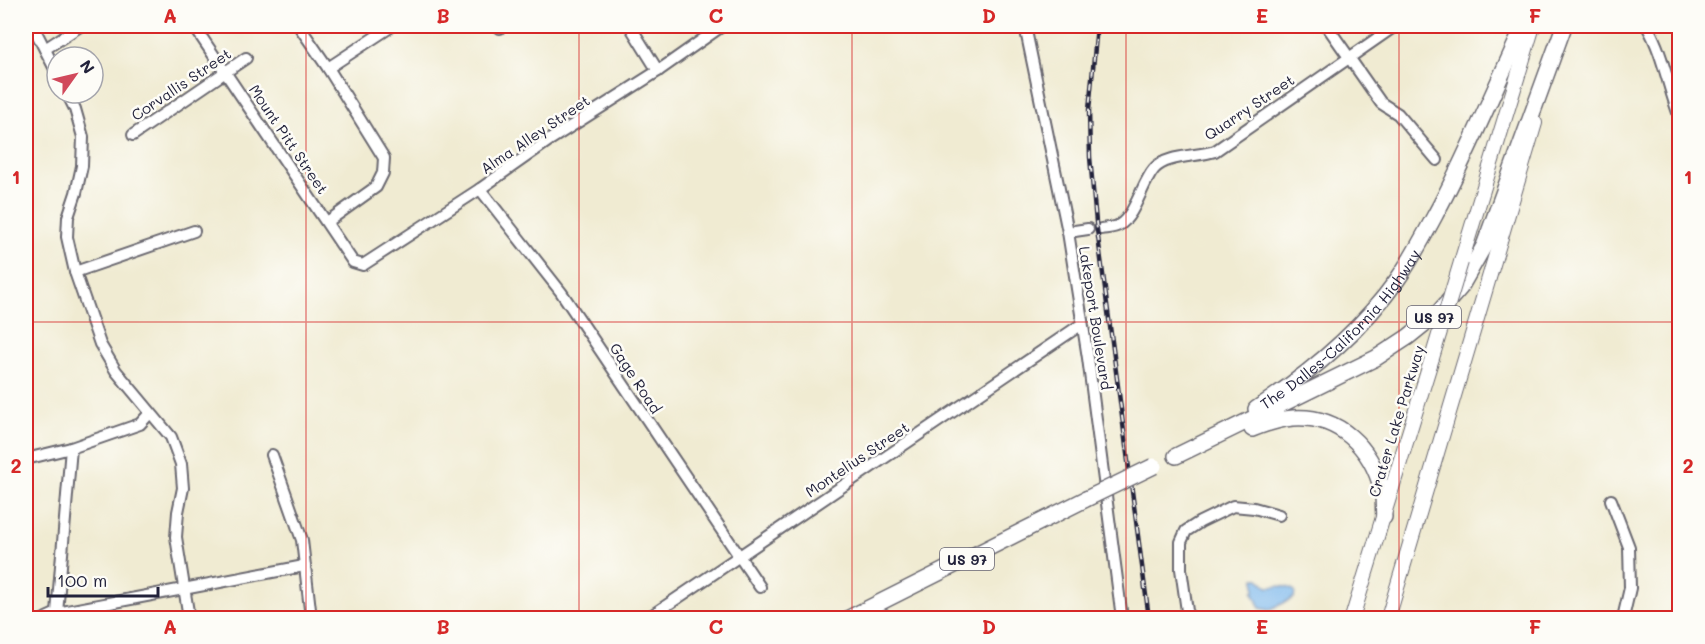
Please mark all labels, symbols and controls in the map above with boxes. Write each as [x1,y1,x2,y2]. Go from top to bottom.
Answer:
text: A [163,2,177,28]
text: B [436,2,450,28]
text: C [709,2,724,28]
text: D [982,2,996,28]
text: E [1256,2,1268,28]
text: F [1529,2,1542,28]
street label: Corvallis Street [127,43,235,125]
north arrow [45,45,105,105]
text: N [76,55,100,77]
street label: Quarry Street [1200,69,1298,145]
street label: Mount Pitt Street [245,80,333,198]
street label: Alma Alley Street [476,90,594,178]
text: 1 [12,163,20,189]
text: 1 [1684,163,1692,189]
street label: Lakeport Boulevard [1075,245,1117,391]
street label: The Dalles-California Highway [1256,245,1424,413]
road number: US 97 [1407,306,1461,328]
street label: Gage Road [606,339,666,417]
street label: Crater Lake Parkway [1363,342,1429,499]
street label: Montelius Street [801,417,913,501]
text: 2 [10,452,22,478]
text: 2 [1682,452,1694,478]
road number: US 97 [940,548,994,570]
scale bar [48,560,158,598]
text: 100 m [57,568,107,592]
text: A [163,613,177,639]
text: B [436,613,450,639]
text: C [709,613,724,639]
text: D [982,613,996,639]
text: E [1256,613,1268,639]
text: F [1529,613,1542,639]

